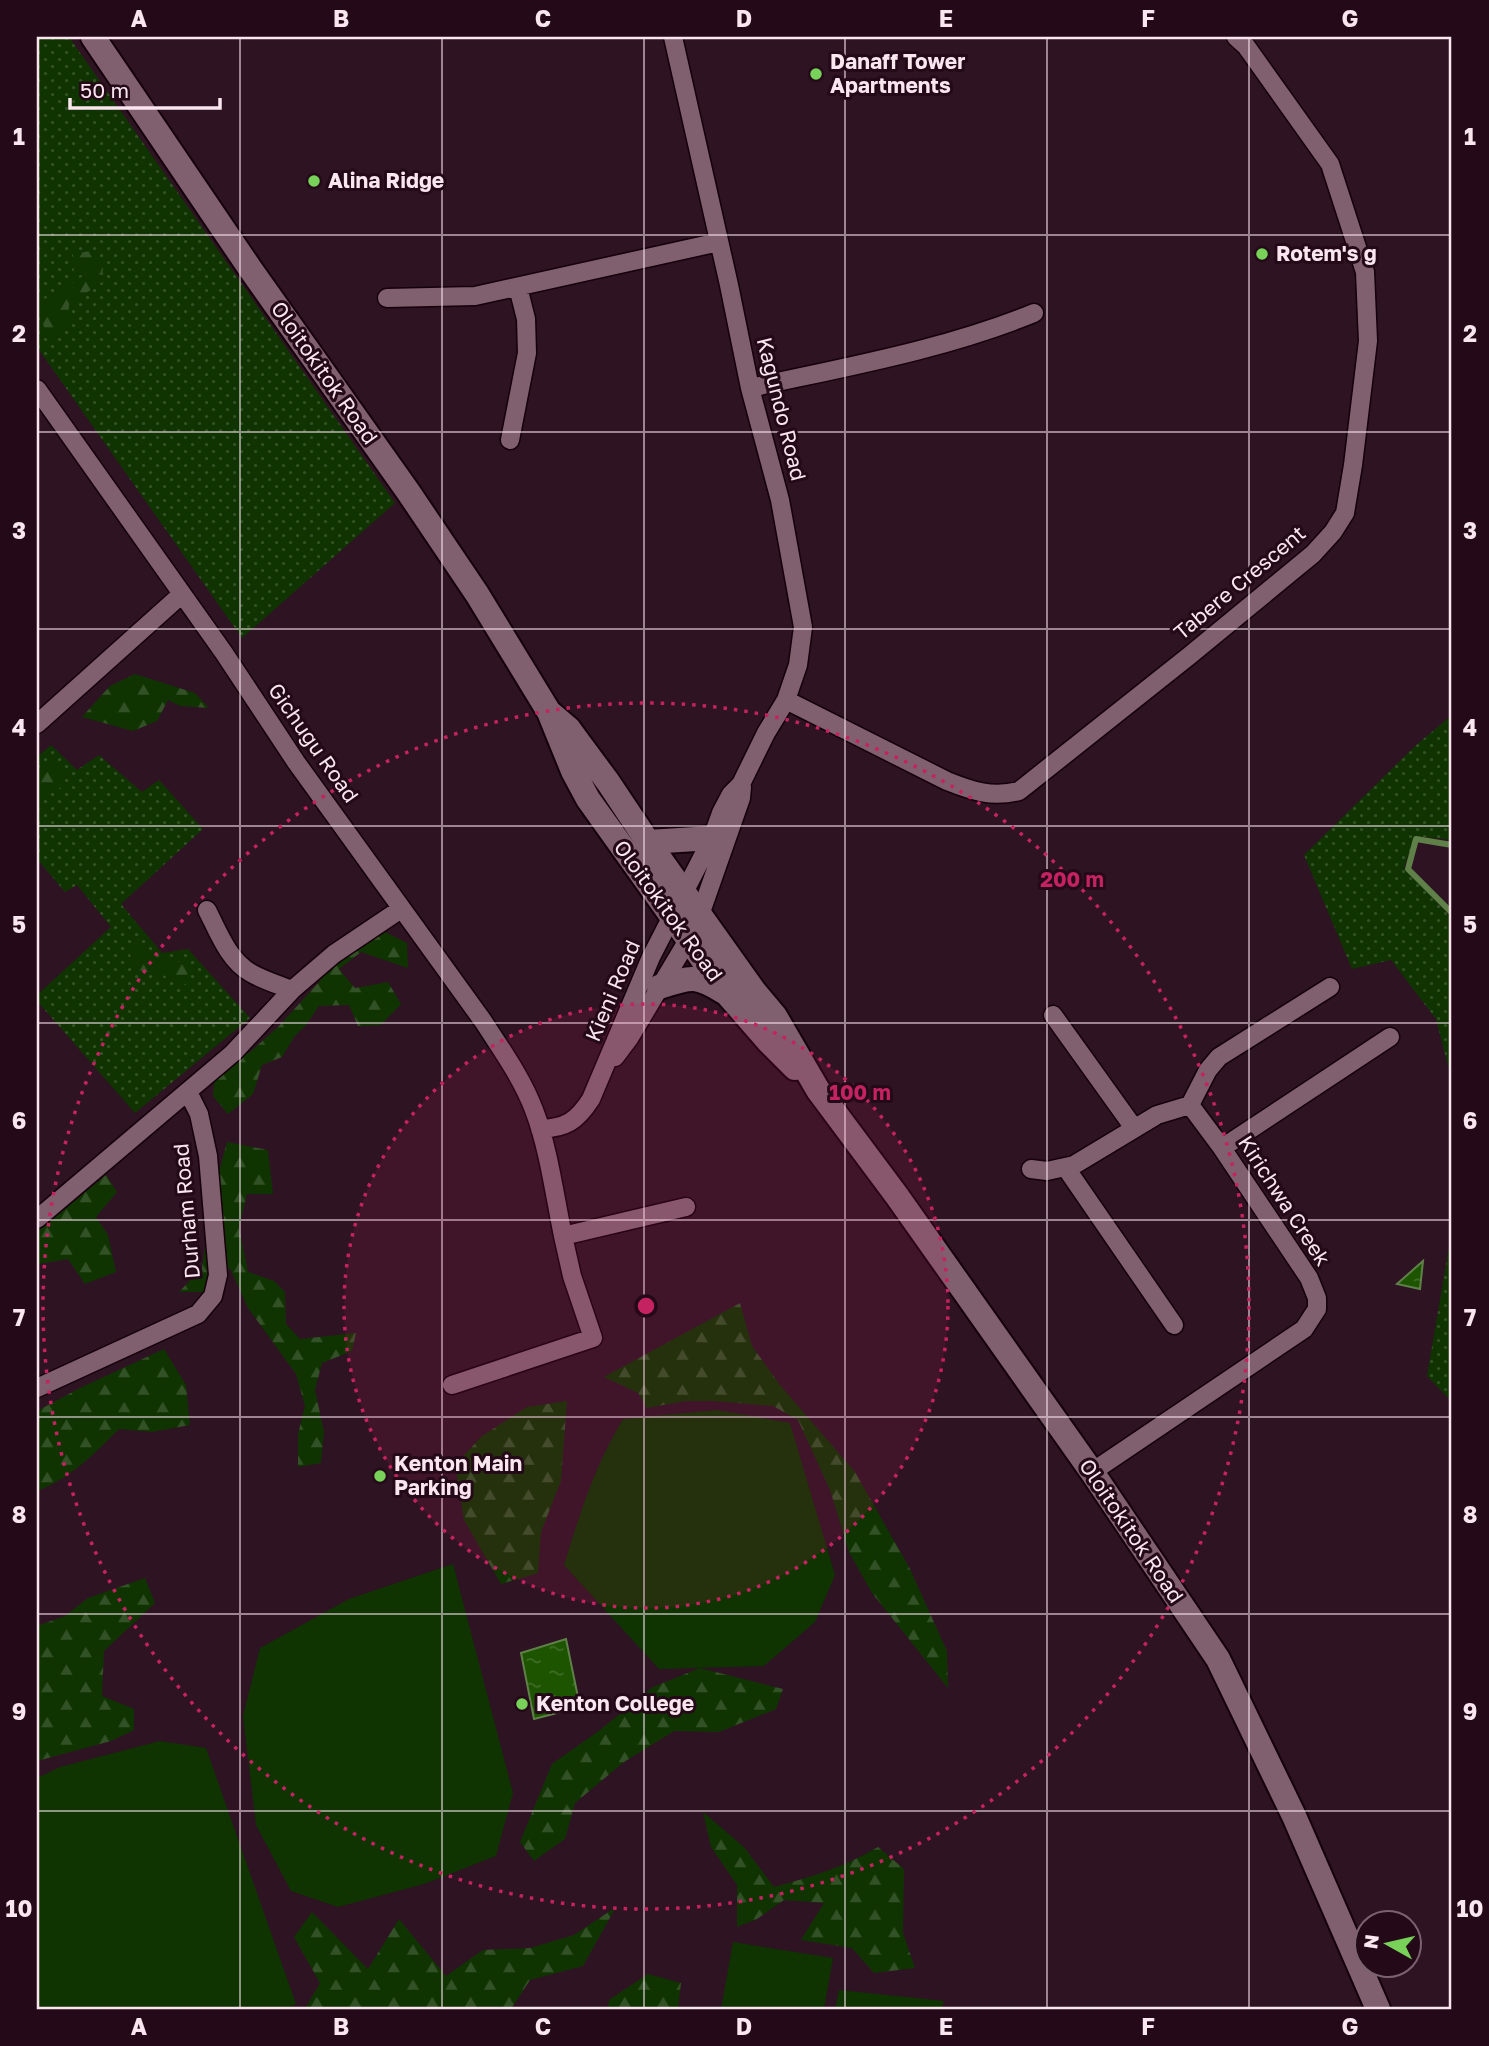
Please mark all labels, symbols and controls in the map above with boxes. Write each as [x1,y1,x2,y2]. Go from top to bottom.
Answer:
text: A [131,4,148,32]
text: B [333,4,349,32]
text: C [535,4,551,32]
text: D [736,4,752,32]
text: E [939,4,953,32]
text: F [1141,4,1155,32]
text: G [1342,4,1358,32]
place label: Danaff Tower Apartments [830,48,965,98]
scale bar [70,66,220,110]
marker: Danaff Tower Apartments [808,66,824,82]
text: 50 m [80,77,129,103]
text: 1 [13,122,25,150]
text: 1 [1464,122,1476,150]
place label: Alina Ridge [328,167,444,193]
marker: Alina Ridge [306,173,322,189]
place label: Rotem's g [1276,240,1377,266]
marker: Rotem's g [1254,246,1270,262]
street label: Oloitokitok Road [266,296,384,449]
text: 2 [12,319,26,347]
text: 2 [1463,319,1477,347]
street label: Kagundo Road [752,334,812,483]
text: 3 [12,516,26,544]
text: 3 [1463,516,1477,544]
street label: Tabere Crescent [1168,520,1310,645]
street label: Gichugu Road [263,678,365,807]
text: 4 [12,713,26,741]
text: 4 [1463,713,1477,741]
street label: Oloitokitok Road [609,835,729,986]
text: 200 m [1040,866,1104,892]
text: 5 [12,910,26,938]
text: 5 [1463,910,1477,938]
street label: Kieni Road [579,936,645,1045]
text: 100 m [829,1079,891,1105]
text: 6 [12,1106,26,1134]
text: 6 [1463,1106,1477,1134]
street label: Kirichwa Creek [1233,1130,1337,1271]
street label: Durham Road [167,1142,205,1280]
centre of rings [634,1294,658,1318]
text: 7 [13,1303,25,1331]
text: 7 [1464,1303,1476,1331]
place label: Kenton Main Parking [394,1450,522,1500]
street label: Oloitokitok Road [1074,1453,1190,1607]
marker: Kenton Main Parking [372,1468,388,1484]
text: 8 [12,1500,26,1528]
text: 8 [1463,1500,1477,1528]
place label: Kenton College [536,1690,694,1716]
marker: Kenton College [514,1696,530,1712]
text: 9 [12,1697,26,1725]
text: 9 [1463,1697,1477,1725]
text: 10 [6,1894,32,1922]
text: 10 [1457,1894,1483,1922]
north arrow [1352,1910,1422,1980]
text: N [1358,1933,1383,1950]
text: A [131,2012,148,2040]
text: B [333,2012,349,2040]
text: C [535,2012,551,2040]
text: D [736,2012,752,2040]
text: E [939,2012,953,2040]
text: F [1141,2012,1155,2040]
text: G [1342,2012,1358,2040]

